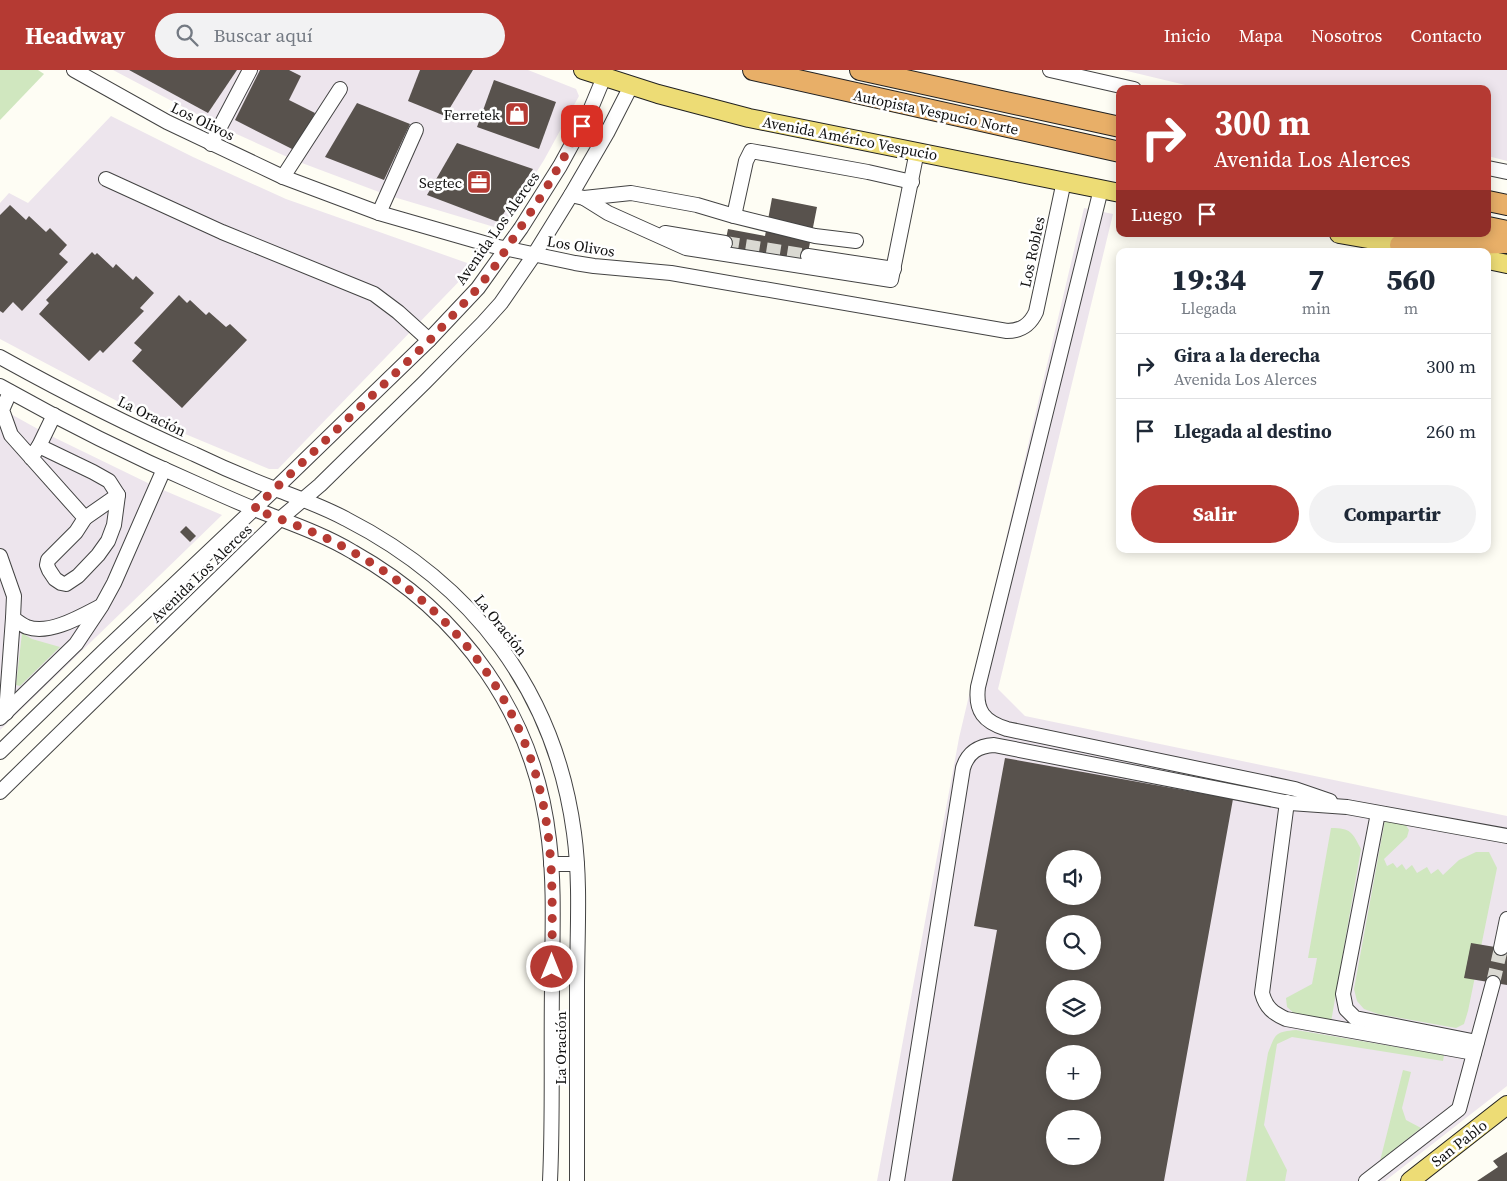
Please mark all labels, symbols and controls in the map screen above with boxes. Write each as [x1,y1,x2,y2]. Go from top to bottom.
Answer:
search box [155,13,505,58]
text: Headway [25,19,125,52]
icon: search [173,21,201,49]
text: Buscar aquí [213,22,313,48]
text: Inicio [1164,23,1211,48]
text: Mapa [1239,23,1283,48]
text: Nosotros [1311,23,1382,48]
text: Contacto [1410,23,1482,48]
street label: Autopista Vespucio Norte [851,84,1021,140]
street label: Los Olivos [168,97,238,145]
text: 300 m [1214,99,1310,147]
shop icon: Ferretek [504,101,530,127]
place label: Ferretek [444,104,501,125]
pin [561,105,603,147]
icon: right [1131,105,1196,170]
street label: Avenida Américo Vespucio [761,111,939,165]
icon: arrive [568,112,596,140]
text: Avenida Los Alerces [1214,144,1410,174]
street label: Avenida Los Alerces [450,167,544,289]
office icon: Segtec [466,169,492,195]
place label: Segtec [419,172,462,193]
icon: arrive [1193,200,1221,228]
text: Luego [1131,201,1183,227]
street label: Los Robles [1014,215,1050,289]
street label: Los Olivos [546,230,616,262]
text: 19:34 [1171,259,1246,300]
text: 7 [1308,259,1325,300]
text: 560 [1386,259,1436,300]
text: Llegada [1181,297,1237,319]
text: min [1302,297,1331,319]
text: m [1404,297,1418,319]
text: Gira a la derecha [1174,342,1320,368]
icon: right [1131,352,1159,380]
text: 300 m [1426,353,1476,379]
text: Avenida Los Alerces [1174,368,1317,390]
street label: La Oración [114,390,190,442]
icon: arrive [1131,417,1159,445]
text: Llegada al destino [1174,418,1332,444]
text: 260 m [1426,418,1476,444]
button: Salir [1131,485,1299,543]
button: Compartir [1309,485,1476,543]
street label: Avenida Los Alerces [146,519,256,627]
street label: La Oración [470,590,532,660]
map controls [1046,850,1101,1165]
button: sound [1046,850,1101,905]
button: search [1046,915,1101,970]
position arrow [525,940,577,992]
button: layers [1046,980,1101,1035]
street label: La Oración [550,1011,571,1085]
button: + [1046,1045,1101,1100]
button: − [1046,1110,1101,1165]
street label: San Pablo [1427,1115,1491,1171]

